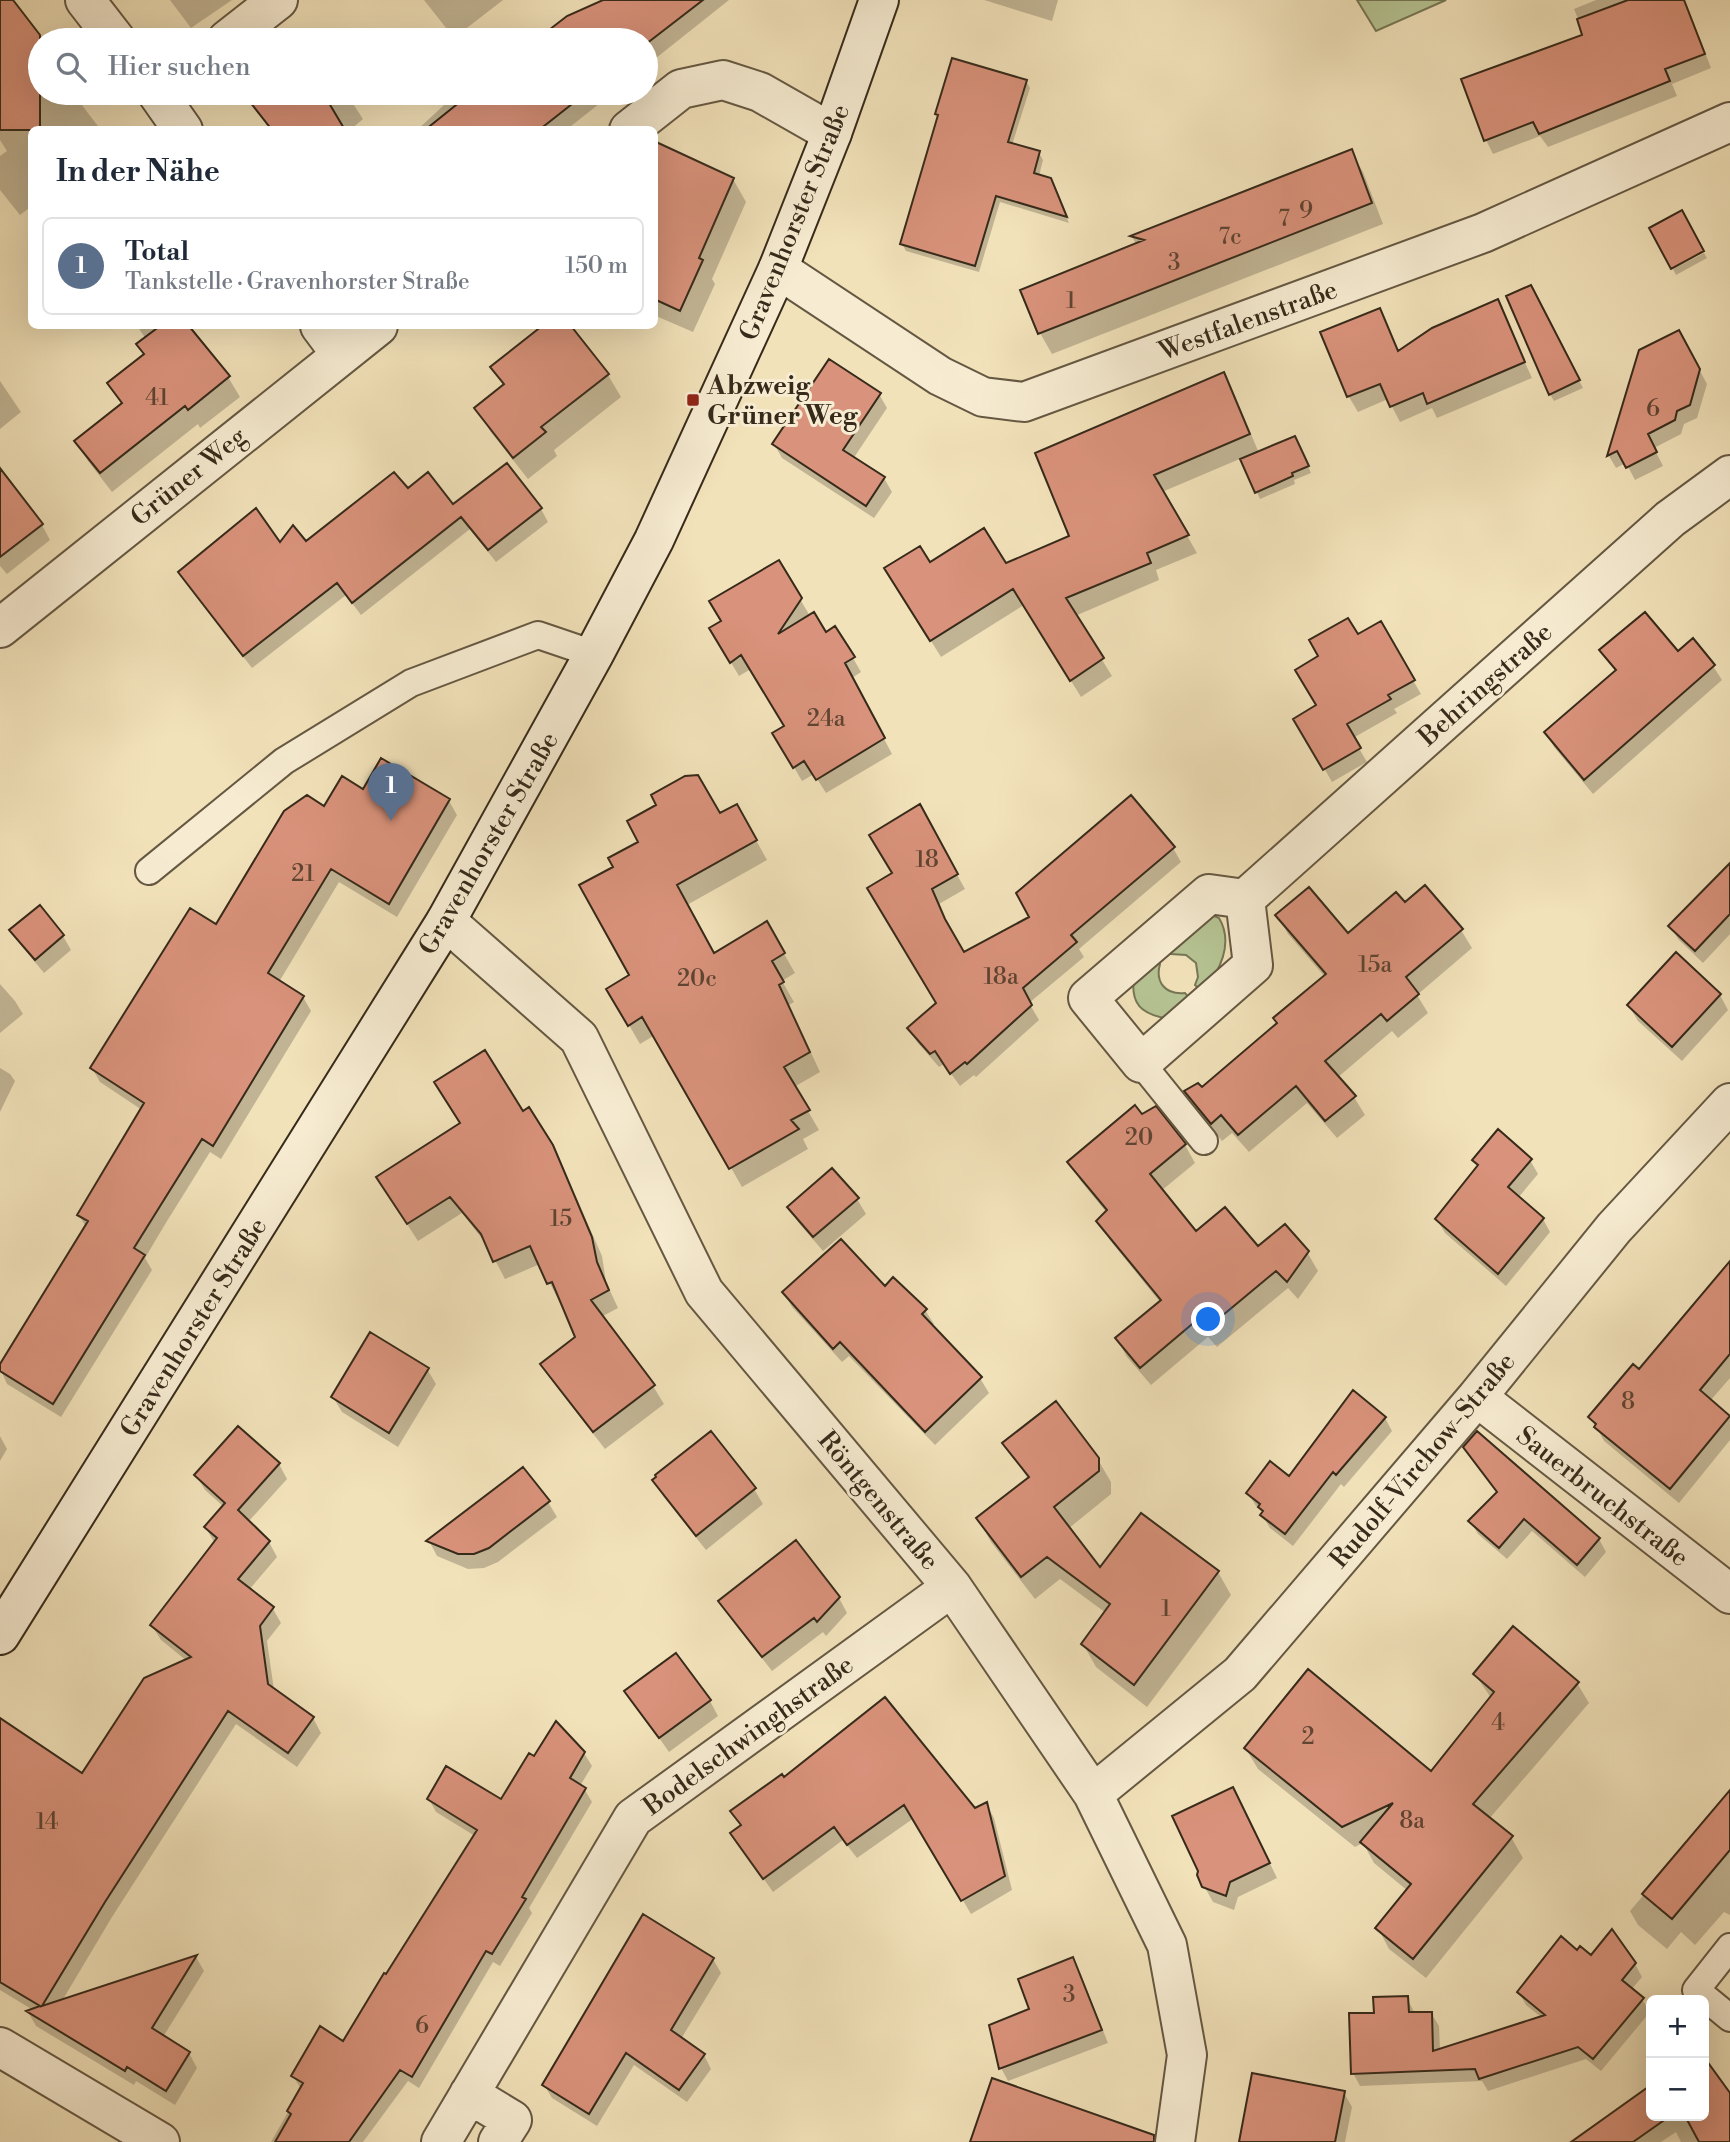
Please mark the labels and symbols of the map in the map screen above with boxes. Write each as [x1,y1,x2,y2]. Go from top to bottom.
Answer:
street label: Gravenhorster Straße [733,99,857,345]
house number: 9 [1299,197,1313,225]
house number: 7 [1278,205,1290,233]
house number: 7c [1218,223,1242,251]
house number: 3 [1168,249,1180,277]
street label: Westfalenstraße [1154,274,1342,368]
house number: 1 [1066,287,1076,315]
place label: Abzweig Grüner Weg [706,370,859,432]
house number: 41 [145,384,169,412]
marker: Abzweig Grüner Weg [685,392,701,408]
house number: 6 [1646,395,1660,423]
street label: Grüner Weg [124,420,253,533]
street label: Behringstraße [1411,616,1559,754]
house number: 24a [807,705,846,733]
street label: Gravenhorster Straße [412,726,566,961]
pin: 1 [368,763,414,821]
house number: 18 [915,846,939,874]
house number: 21 [291,860,315,888]
house number: 15a [1358,951,1392,979]
house number: 18a [983,963,1019,991]
house number: 20c [677,965,717,993]
house number: 20 [1125,1124,1153,1152]
house number: 15 [550,1205,572,1233]
street label: Gravenhorster Straße [113,1212,274,1443]
your location [1191,1302,1225,1336]
street label: Rudolf-Virchow-Straße [1323,1346,1522,1575]
house number: 8 [1621,1388,1635,1416]
street label: Sauerbruchstraße [1510,1420,1695,1574]
street label: Röntgenstraße [811,1425,946,1577]
house number: 1 [1161,1595,1171,1623]
street label: Bodelschwinghstraße [636,1649,860,1823]
house number: 4 [1491,1709,1505,1737]
house number: 2 [1301,1723,1315,1751]
house number: 8a [1399,1807,1425,1835]
house number: 14 [36,1808,58,1836]
house number: 3 [1063,1981,1075,2009]
house number: 6 [415,2012,429,2040]

